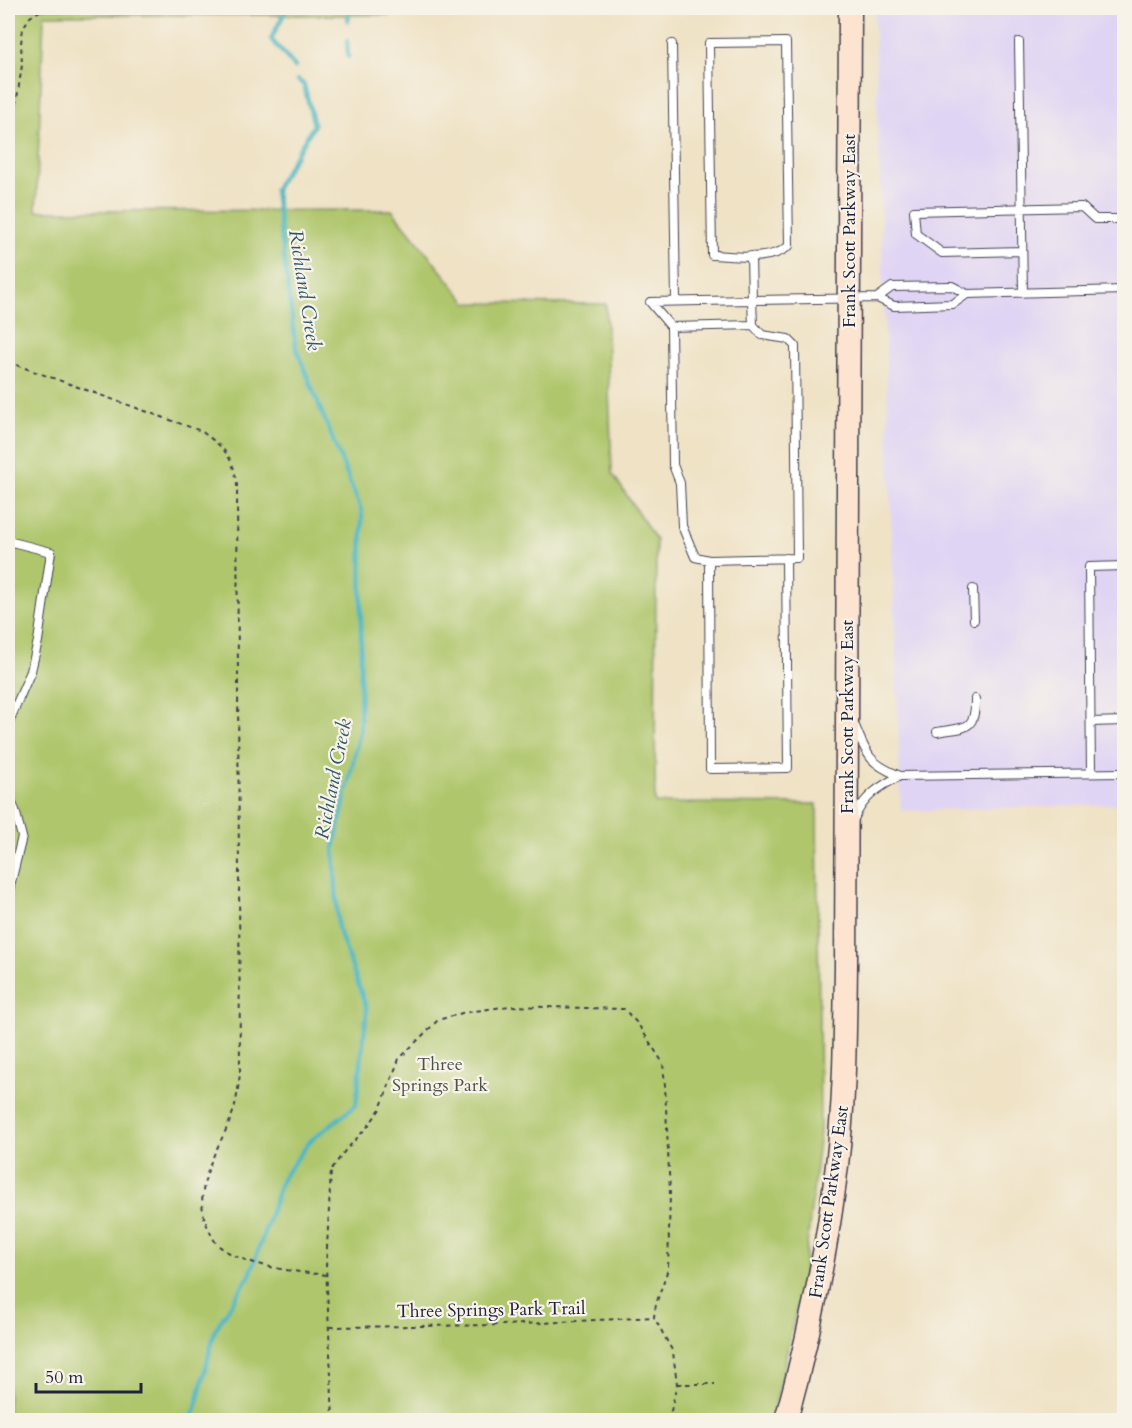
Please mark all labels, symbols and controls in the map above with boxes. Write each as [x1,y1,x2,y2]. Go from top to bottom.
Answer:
street label: Frank Scott Parkway East [837,134,862,328]
water label: Richland Creek [282,228,328,353]
street label: Frank Scott Parkway East [835,620,860,814]
water label: Richland Creek [308,716,358,842]
park label: Three Springs Park [392,1052,488,1098]
street label: Frank Scott Parkway East [803,1104,855,1300]
street label: Three Springs Park Trail [396,1296,586,1324]
scale bar [36,1356,141,1394]
text: 50 m [45,1365,84,1390]

